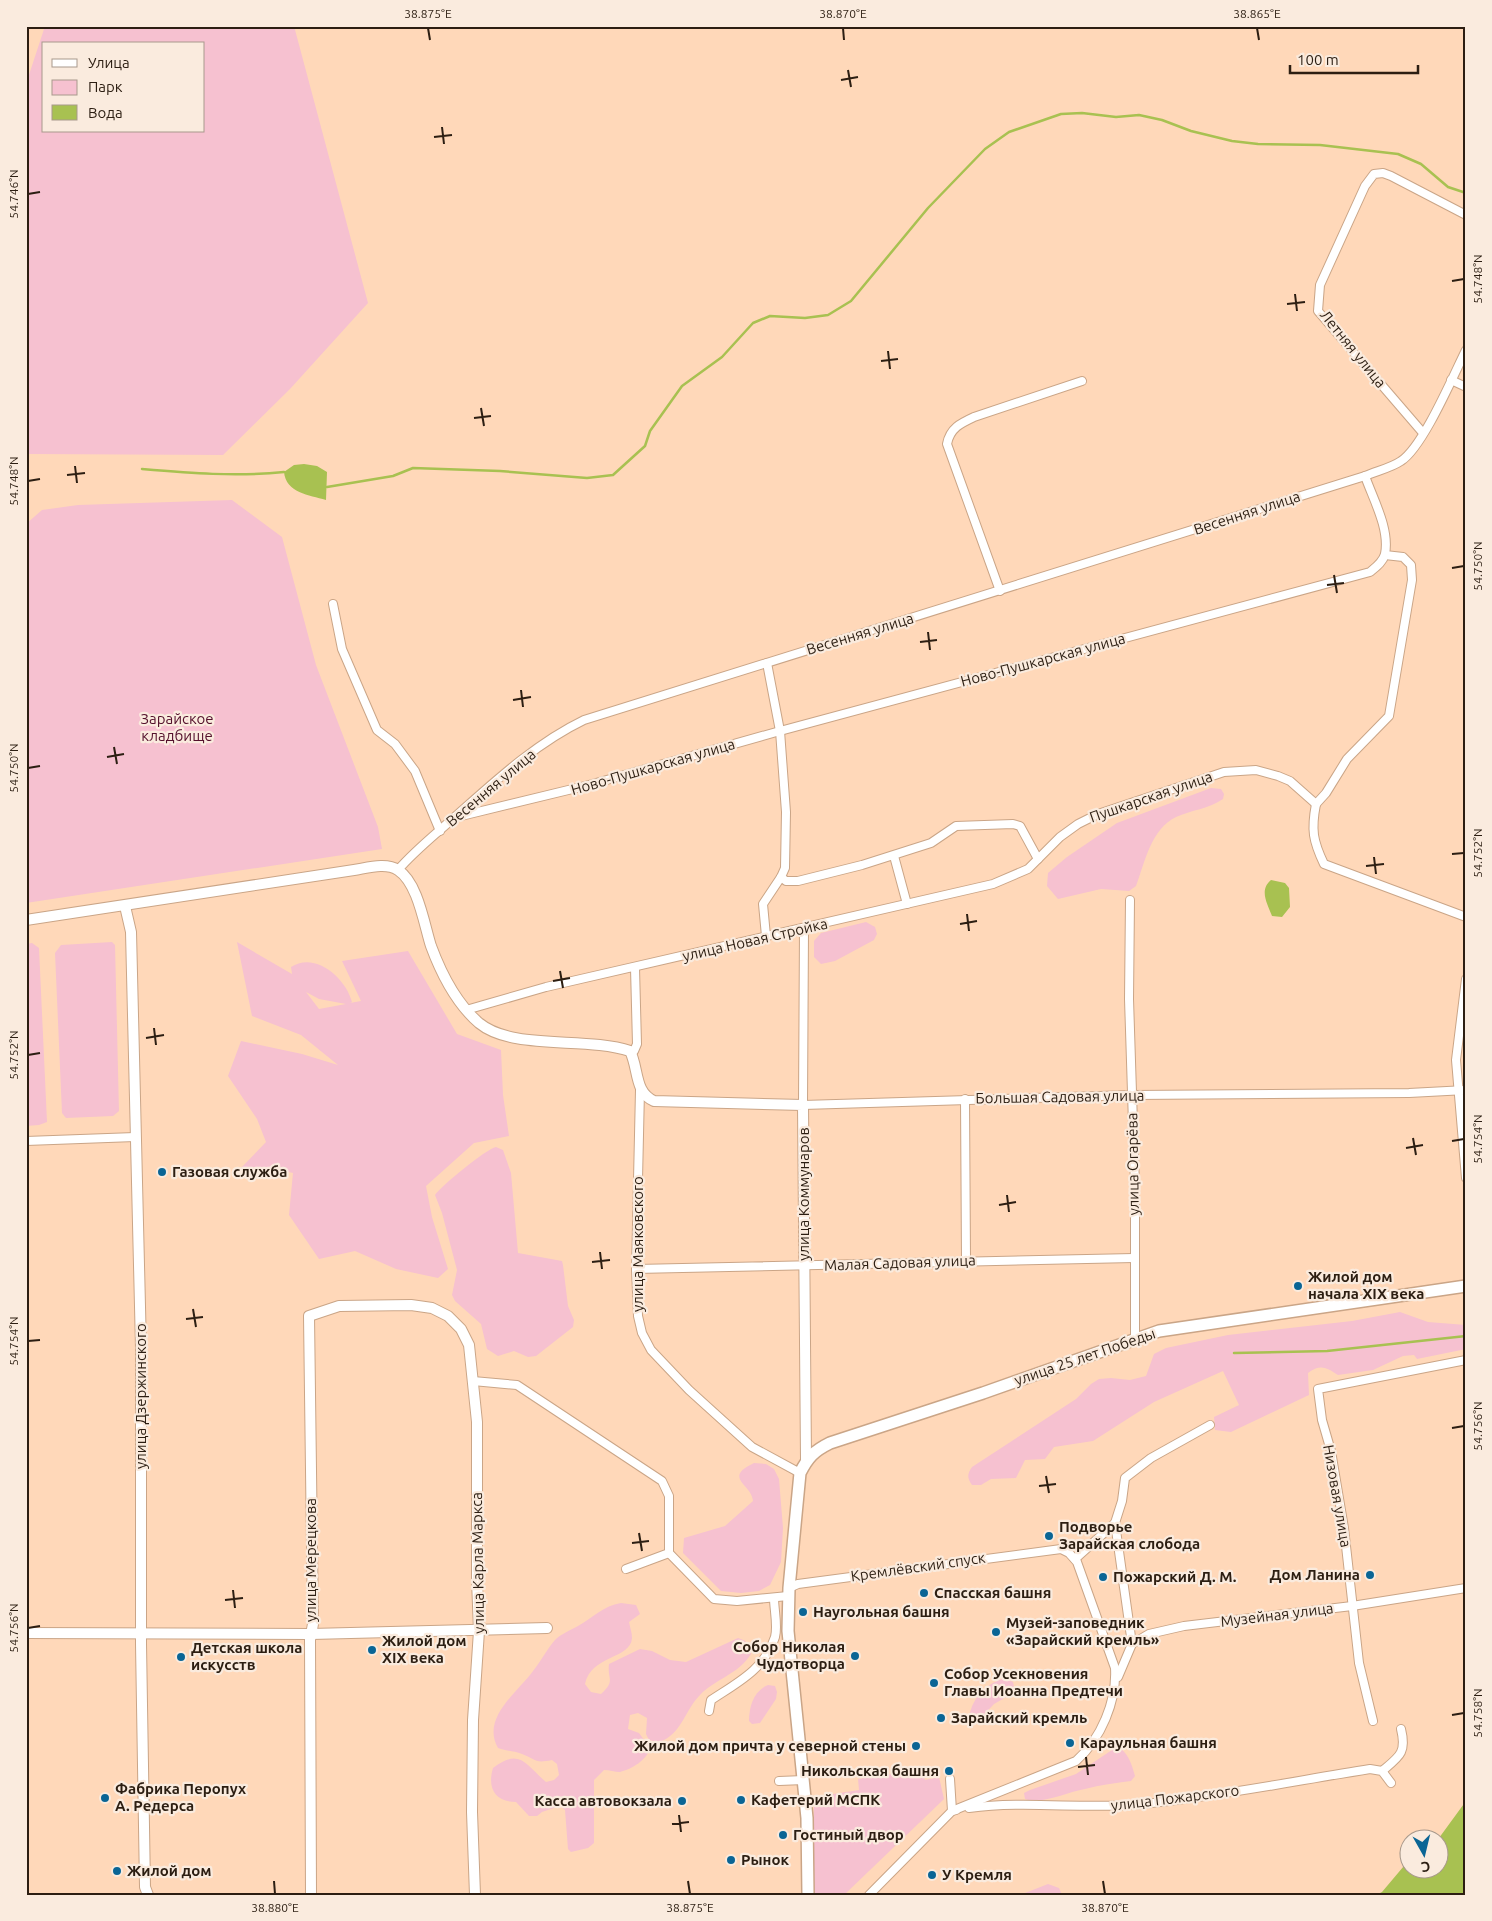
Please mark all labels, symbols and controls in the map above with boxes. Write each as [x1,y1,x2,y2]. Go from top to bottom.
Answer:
text: 38.875°E [404,7,452,20]
text: 38.870°E [819,7,867,20]
text: 38.865°E [1233,7,1281,20]
legend [42,42,205,132]
scale bar [1290,42,1417,74]
text: 100 m [1297,51,1339,68]
text: Улица [88,54,130,71]
text: Парк [88,78,123,95]
text: Вода [88,104,123,121]
text: 54.746°N [7,169,20,219]
text: 54.748°N [1471,254,1484,304]
street label: Летняя улица [1317,307,1390,391]
text: 54.748°N [7,456,20,506]
street label: Весенняя улица [1191,487,1302,538]
text: 54.750°N [1471,541,1484,591]
street label: Весенняя улица [804,609,916,658]
street label: Ново-Пушкарская улица [959,629,1127,690]
park label: Зарайское кладбище [141,710,213,744]
street label: Ново-Пушкарская улица [569,735,737,798]
text: 54.750°N [7,743,20,793]
street label: Весенняя улица [443,745,539,830]
street label: Пушкарская улица [1087,768,1215,826]
text: 54.752°N [1471,828,1484,878]
street label: улица Новая Стройка [681,915,829,965]
text: 54.752°N [7,1030,20,1080]
street label: Большая Садовая улица [975,1087,1145,1106]
street label: улица Огарёва [1123,1112,1142,1216]
text: 54.754°N [1471,1114,1484,1164]
street label: улица Коммунаров [795,1127,812,1261]
place label: Газовая служба [172,1163,287,1180]
marker: Газовая служба [156,1166,168,1178]
street label: улица Маяковского [629,1176,646,1312]
street label: Малая Садовая улица [824,1251,976,1274]
place label: Жилой дом начала XIX века [1308,1268,1424,1302]
marker: Жилой дом начала XIX века [1292,1280,1304,1292]
text: 54.754°N [7,1316,20,1366]
street label: улица Дзержинского [132,1323,149,1469]
street label: улица 25 лет Победы [1012,1324,1158,1389]
text: 54.756°N [1471,1401,1484,1451]
street label: Низовая улица [1320,1443,1355,1549]
street label: улица Карла Маркса [468,1492,487,1634]
street label: улица Мерецкова [302,1498,319,1622]
place label: Подворье Зарайская слобода [1059,1518,1200,1552]
marker: Подворье Зарайская слобода [1043,1530,1055,1542]
street label: Кремлёвский спуск [849,1549,987,1584]
place label: Дом Ланина [1270,1566,1360,1583]
place label: Пожарский Д. М. [1113,1568,1237,1585]
marker: Дом Ланина [1364,1569,1376,1581]
marker: Пожарский Д. М. [1097,1571,1109,1583]
place label: Спасская башня [934,1584,1051,1601]
marker: Спасская башня [918,1587,930,1599]
street label: Музейная улица [1219,1599,1334,1630]
text: 54.756°N [7,1603,20,1653]
place label: Наугольная башня [813,1603,950,1620]
marker: Наугольная башня [797,1606,809,1618]
place label: Музей-заповедник «Зарайский кремль» [1006,1614,1160,1648]
marker: Музей-заповедник «Зарайский кремль» [990,1626,1002,1638]
place label: Жилой дом XIX века [382,1632,467,1666]
place label: Собор Николая Чудотворца [733,1638,845,1672]
place label: Детская школа искусств [191,1639,302,1673]
marker: Жилой дом XIX века [366,1644,378,1656]
marker: Собор Николая Чудотворца [849,1650,861,1662]
marker: Детская школа искусств [175,1651,187,1663]
place label: Собор Усекновения Главы Иоанна Предтечи [944,1665,1123,1699]
marker: Собор Усекновения Главы Иоанна Предтечи [928,1677,940,1689]
text: 54.758°N [1471,1688,1484,1738]
place label: Зарайский кремль [951,1709,1087,1726]
marker: Зарайский кремль [935,1712,947,1724]
place label: Караульная башня [1080,1734,1217,1751]
place label: Жилой дом причта у северной стены [634,1737,906,1754]
marker: Караульная башня [1064,1737,1076,1749]
marker: Жилой дом причта у северной стены [910,1740,922,1752]
place label: Никольская башня [801,1762,939,1779]
marker: Никольская башня [943,1765,955,1777]
place label: Фабрика Перопух А. Редерса [115,1780,246,1814]
street label: улица Пожарского [1110,1781,1240,1814]
place label: Кафетерий МСПК [751,1791,880,1808]
marker: Фабрика Перопух А. Редерса [99,1792,111,1804]
place label: Касса автовокзала [535,1792,672,1809]
marker: Кафетерий МСПК [735,1794,747,1806]
marker: Касса автовокзала [676,1795,688,1807]
place label: Гостиный двор [793,1826,904,1843]
north arrow [1400,1828,1450,1878]
marker: Гостиный двор [777,1829,789,1841]
place label: Рынок [741,1851,789,1868]
marker: Рынок [725,1854,737,1866]
text: С [1420,1858,1431,1875]
place label: Жилой дом [127,1862,212,1879]
marker: Жилой дом [111,1865,123,1877]
place label: У Кремля [942,1866,1012,1883]
marker: У Кремля [926,1869,938,1881]
text: 38.880°E [251,1901,299,1914]
text: 38.875°E [666,1901,714,1914]
text: 38.870°E [1081,1901,1129,1914]

